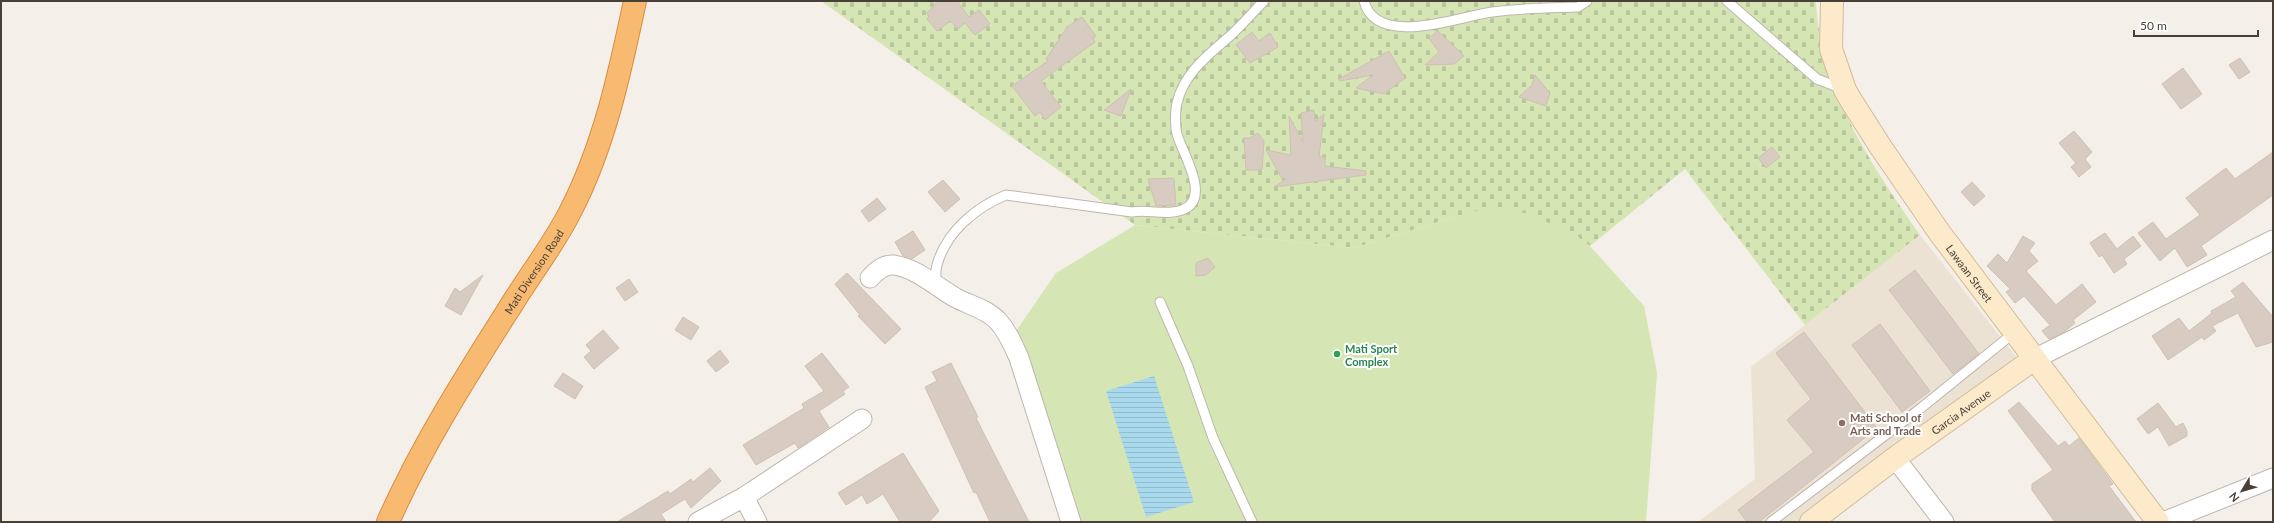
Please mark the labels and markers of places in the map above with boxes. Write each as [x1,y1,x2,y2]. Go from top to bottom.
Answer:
place label: Mati Sport Complex [1345,342,1398,368]
marker: Mati Sport Complex [1332,349,1342,359]
place label: Mati School of Arts and Trade [1849,411,1921,437]
marker: Mati School of Arts and Trade [1837,418,1847,428]

